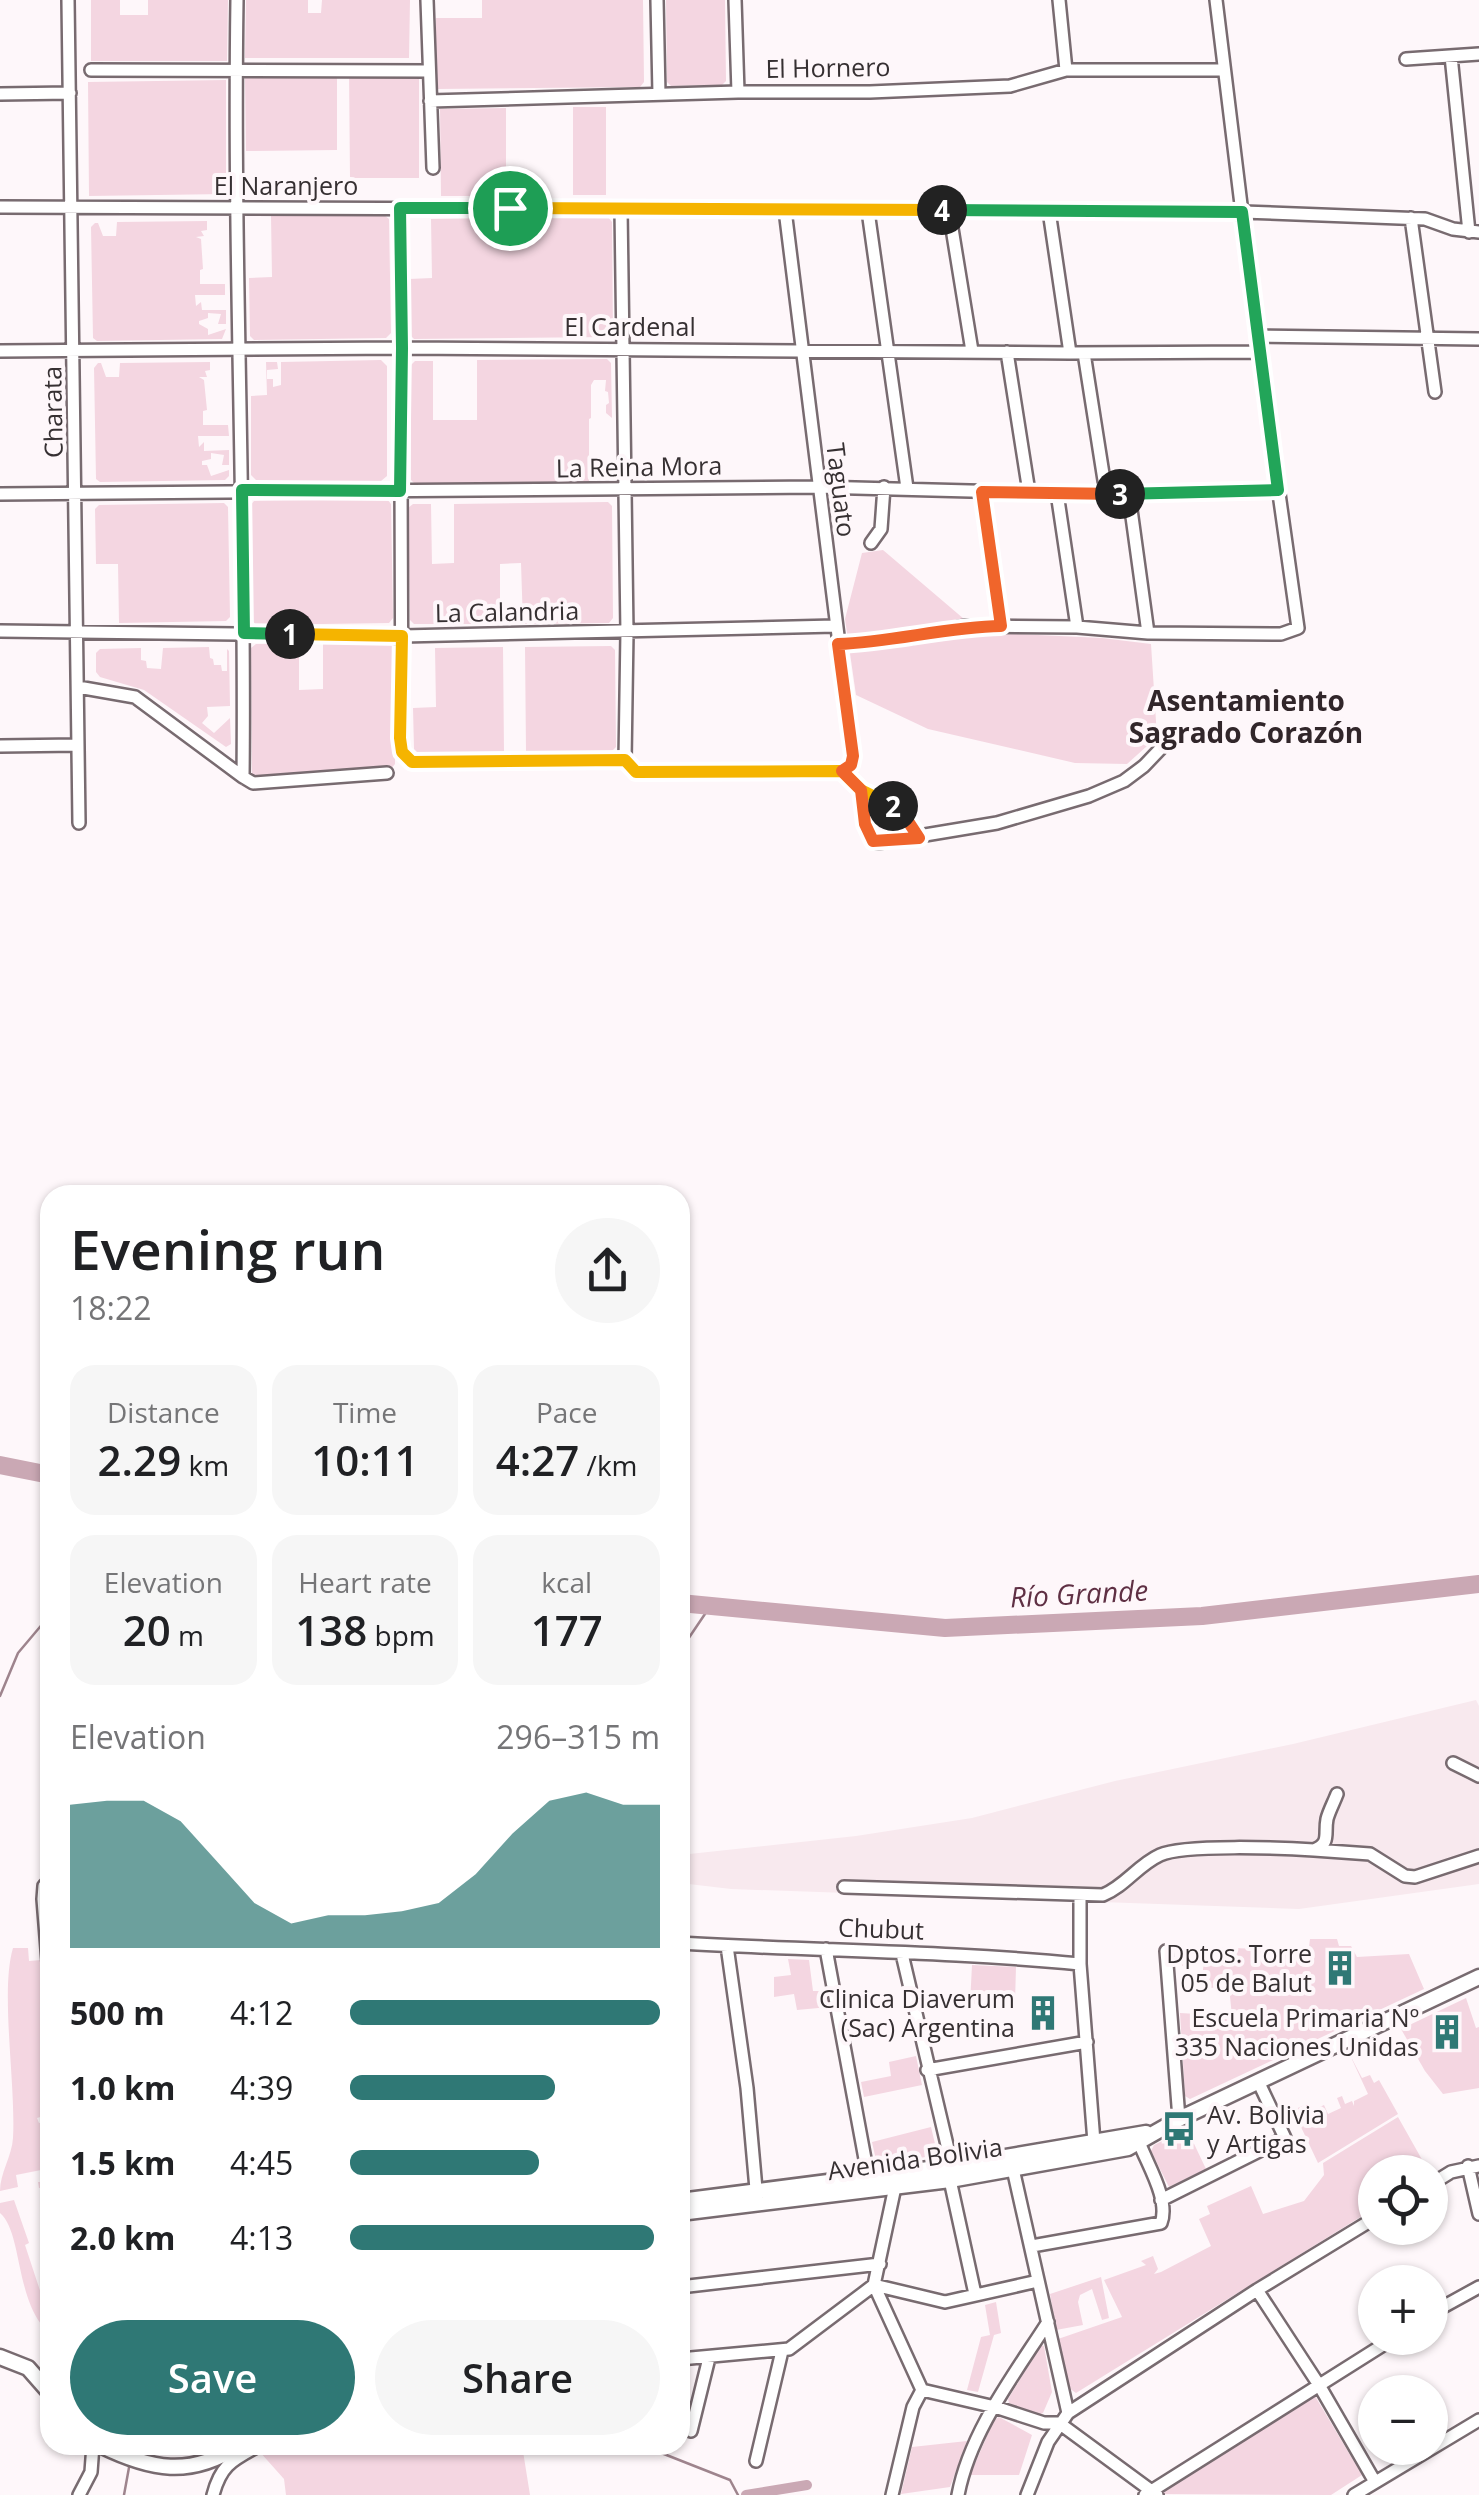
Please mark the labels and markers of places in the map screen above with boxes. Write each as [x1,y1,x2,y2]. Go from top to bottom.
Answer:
pin [468,166,553,251]
pin: 4 [917,185,967,235]
pin: 3 [1095,469,1145,519]
pin: 1 [265,609,315,659]
pin: 2 [868,781,918,831]
place label: Dptos. Torre 05 de Balut [1166,1936,1312,1999]
building icon: Dptos. Torre 05 de Balut [1321,1949,1359,1987]
place label: Clinica Diaverum (Sac) Argentina [819,1981,1015,2044]
building icon: Clinica Diaverum (Sac) Argentina [1024,1994,1062,2032]
place label: Escuela Primaria Nº 335 Naciones Unidas [1175,2000,1419,2063]
building icon: Escuela Primaria Nº 335 Naciones Unidas [1428,2013,1466,2051]
place label: Av. Bolivia y Artigas [1207,2097,1325,2160]
bus stop icon: Av. Bolivia y Artigas [1160,2110,1198,2148]

